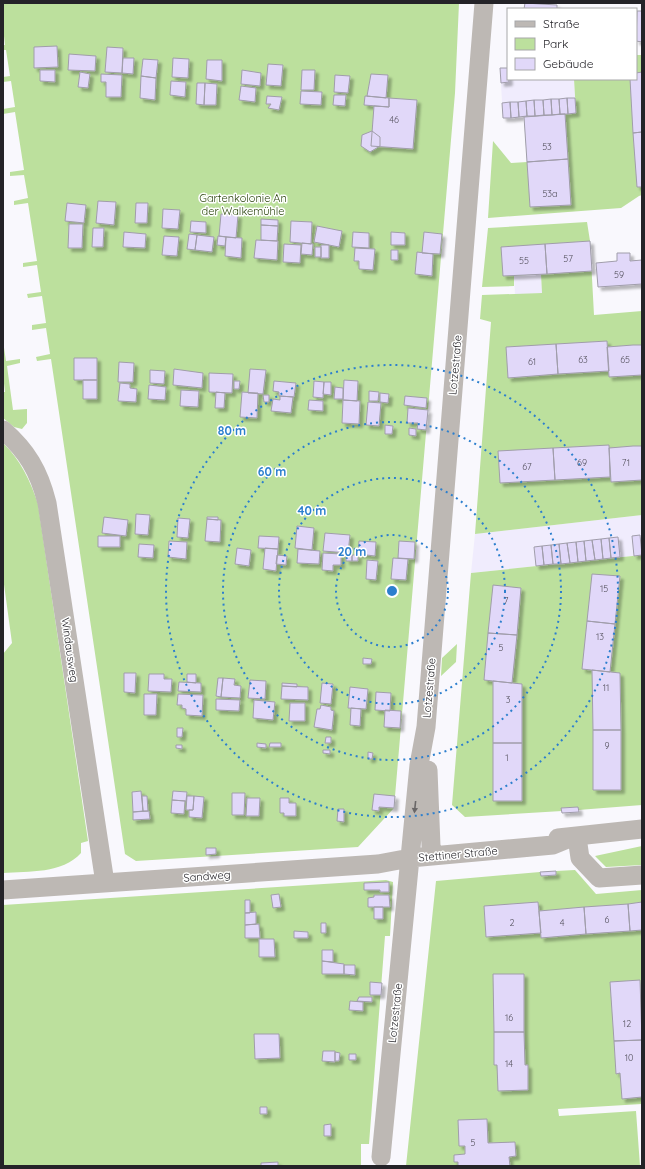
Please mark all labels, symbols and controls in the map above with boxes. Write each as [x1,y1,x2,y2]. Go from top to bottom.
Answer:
legend [507,8,637,80]
text: Straße [543,16,580,31]
text: Park [543,36,568,51]
text: Gebäude [543,56,594,71]
house number: 46 [389,114,399,125]
house number: 53 [542,141,552,152]
house number: 53a [542,188,558,199]
park label: Gartenkolonie An der Walkemühle [199,191,287,218]
house number: 57 [563,253,573,264]
house number: 55 [519,255,529,266]
house number: 59 [614,269,624,280]
street label: Lotzestraße [445,334,465,396]
house number: 63 [578,354,588,365]
house number: 65 [620,354,630,365]
house number: 61 [528,356,536,367]
text: 80 m [218,423,246,438]
house number: 69 [577,457,587,468]
house number: 71 [622,457,630,468]
house number: 67 [522,461,532,472]
text: 60 m [258,464,286,479]
text: 40 m [298,503,326,518]
text: 20 m [338,544,366,559]
house number: 15 [600,583,608,594]
centre of rings [385,584,399,598]
house number: 7 [504,595,509,606]
street label: Windausweg [59,617,81,683]
house number: 13 [596,631,604,642]
house number: 5 [499,642,504,653]
street label: Lotzestraße [419,657,439,719]
house number: 11 [603,682,609,693]
house number: 3 [506,694,511,705]
house number: 9 [604,740,610,751]
house number: 1 [505,752,509,763]
one-way arrow [411,801,418,813]
street label: Stettiner Straße [418,844,498,864]
street label: Sandweg [183,867,231,885]
house number: 6 [605,914,610,925]
house number: 2 [510,917,515,928]
house number: 4 [560,917,565,928]
street label: Lotzestraße [385,982,405,1044]
house number: 16 [505,1012,513,1023]
house number: 12 [623,1018,631,1029]
house number: 10 [625,1052,633,1063]
house number: 14 [505,1058,513,1069]
house number: 5 [471,1137,476,1148]

